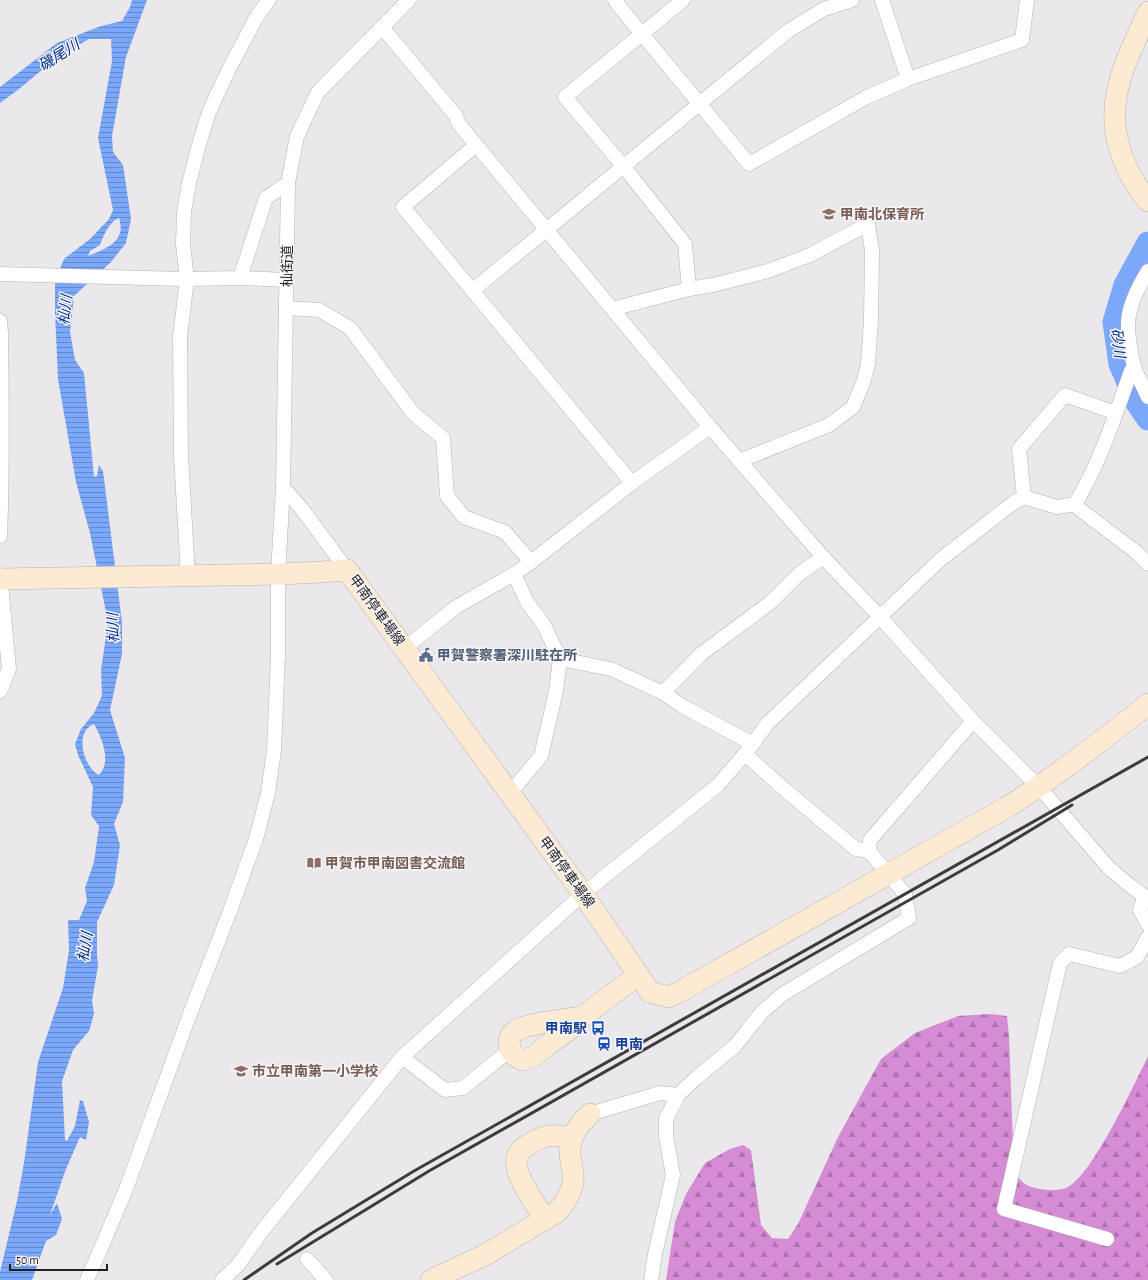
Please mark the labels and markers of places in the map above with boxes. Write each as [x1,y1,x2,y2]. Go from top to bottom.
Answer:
school or university icon: 甲南北保育所 [821,206,837,222]
place label: 甲南北保育所 [840,207,924,222]
public building icon: 甲賀警察署深川駐在所 [418,647,434,663]
place label: 甲賀警察署深川駐在所 [437,648,577,663]
library icon: 甲賀市甲南図書交流館 [306,855,322,871]
place label: 甲賀市甲南図書交流館 [325,856,465,871]
bus stop icon: 甲南駅 [590,1020,606,1036]
place label: 甲南駅 [545,1021,587,1036]
station icon: 甲南 [596,1036,612,1052]
place label: 甲南 [615,1037,643,1052]
school or university icon: 市立甲南第一小学校 [233,1063,249,1079]
place label: 市立甲南第一小学校 [252,1063,378,1079]

